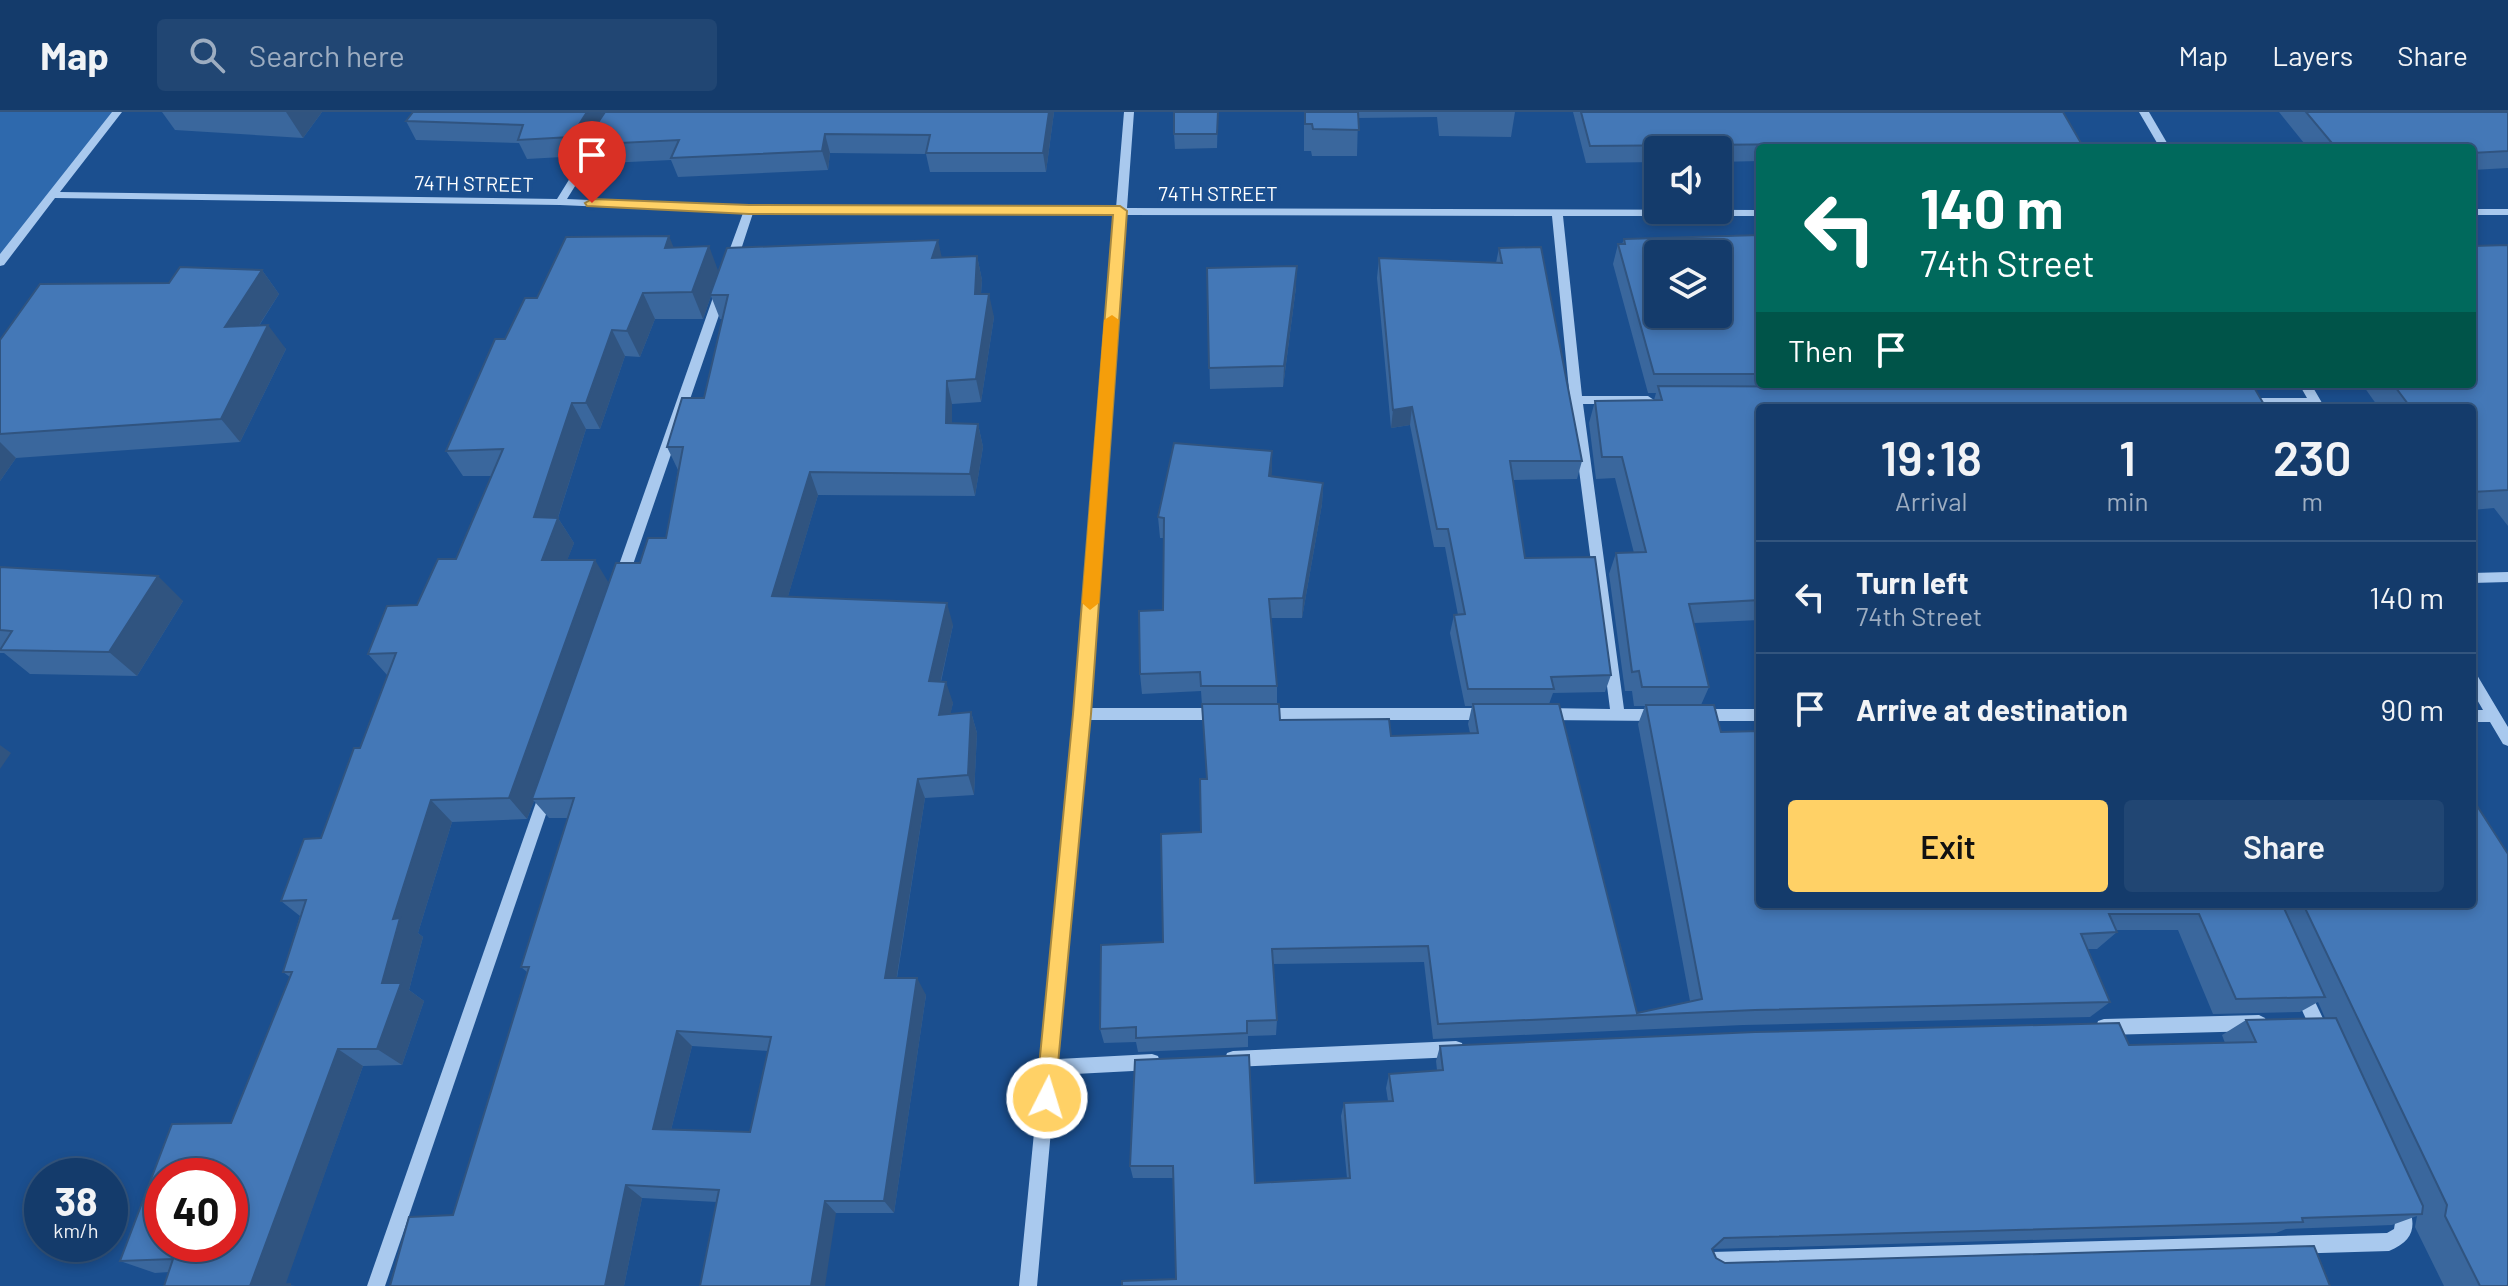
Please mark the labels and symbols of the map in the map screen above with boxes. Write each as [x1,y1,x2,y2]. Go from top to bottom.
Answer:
pin [558,121,626,203]
street label: 74TH STREET [414,170,534,196]
street label: 74TH STREET [1158,181,1278,205]
position arrow [1005,1056,1089,1140]
speed limit sign: 40 [144,1158,248,1262]

